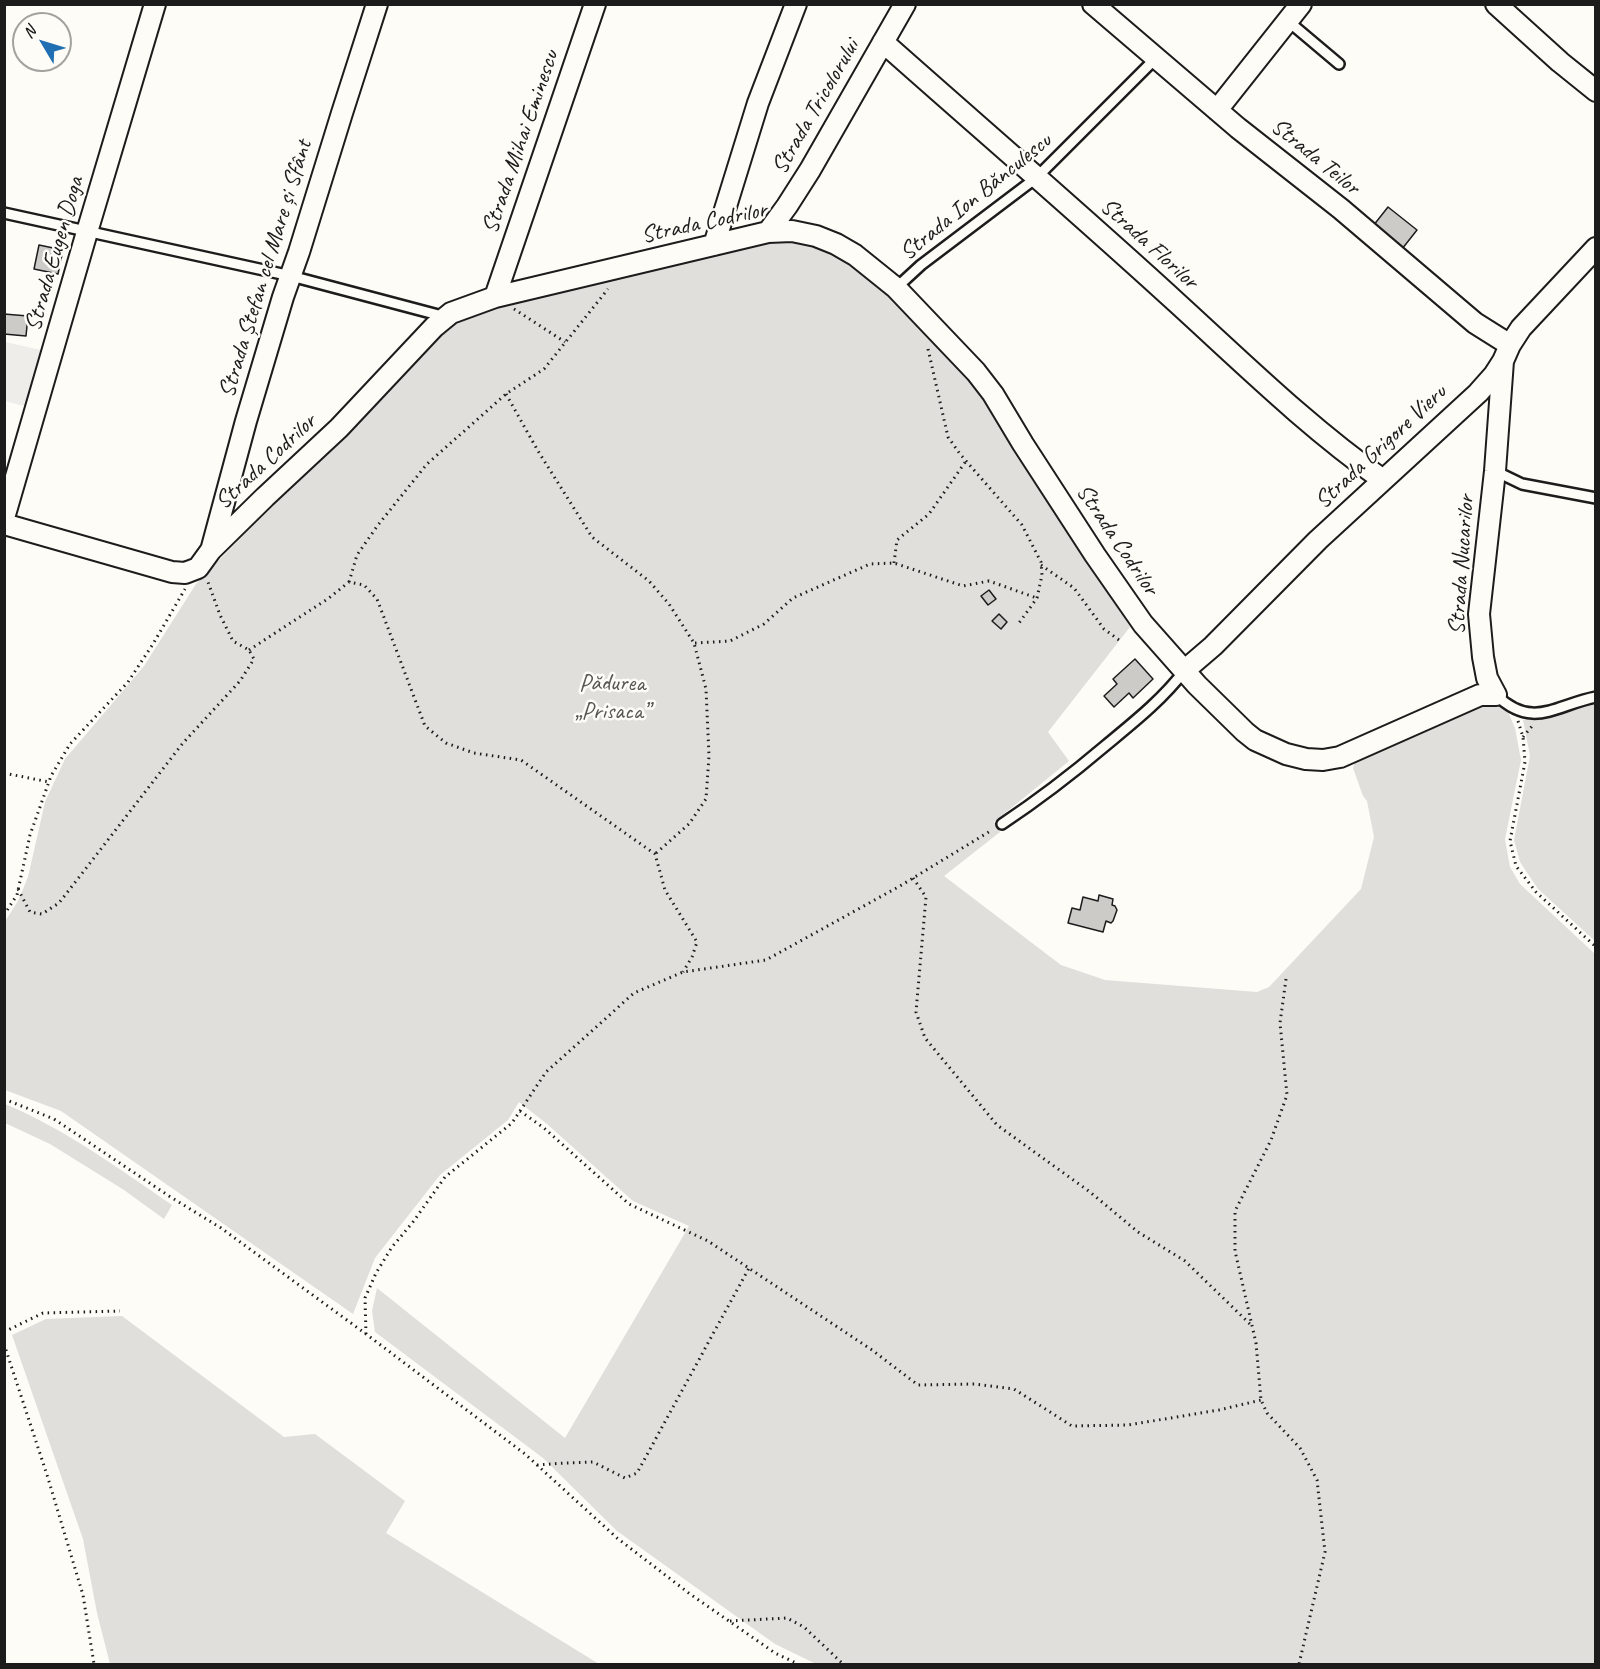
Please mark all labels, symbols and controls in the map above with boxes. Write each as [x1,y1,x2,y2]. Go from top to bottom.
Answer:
north arrow [12,12,72,72]
text: N [18,22,40,42]
street label: Strada Tricolorului [766,35,866,179]
street label: Strada Mihai Eminescu [476,47,566,237]
street label: Strada Teilor [1265,112,1365,202]
street label: Strada Ion Bănculescu [894,127,1058,267]
street label: Strada Ștefan cel Mare și Sfânt [213,137,319,401]
street label: Strada Eugen Doga [19,173,91,335]
street label: Strada Florilor [1094,192,1204,296]
street label: Strada Codrilor [639,196,769,250]
street label: Strada Grigore Vieru [1309,379,1453,515]
street label: Strada Codrilor [210,408,322,516]
street label: Strada Codrilor [1069,479,1165,601]
street label: Strada Nucarilor [1443,494,1481,636]
park label: Pădurea „Prisaca” [575,670,649,726]

